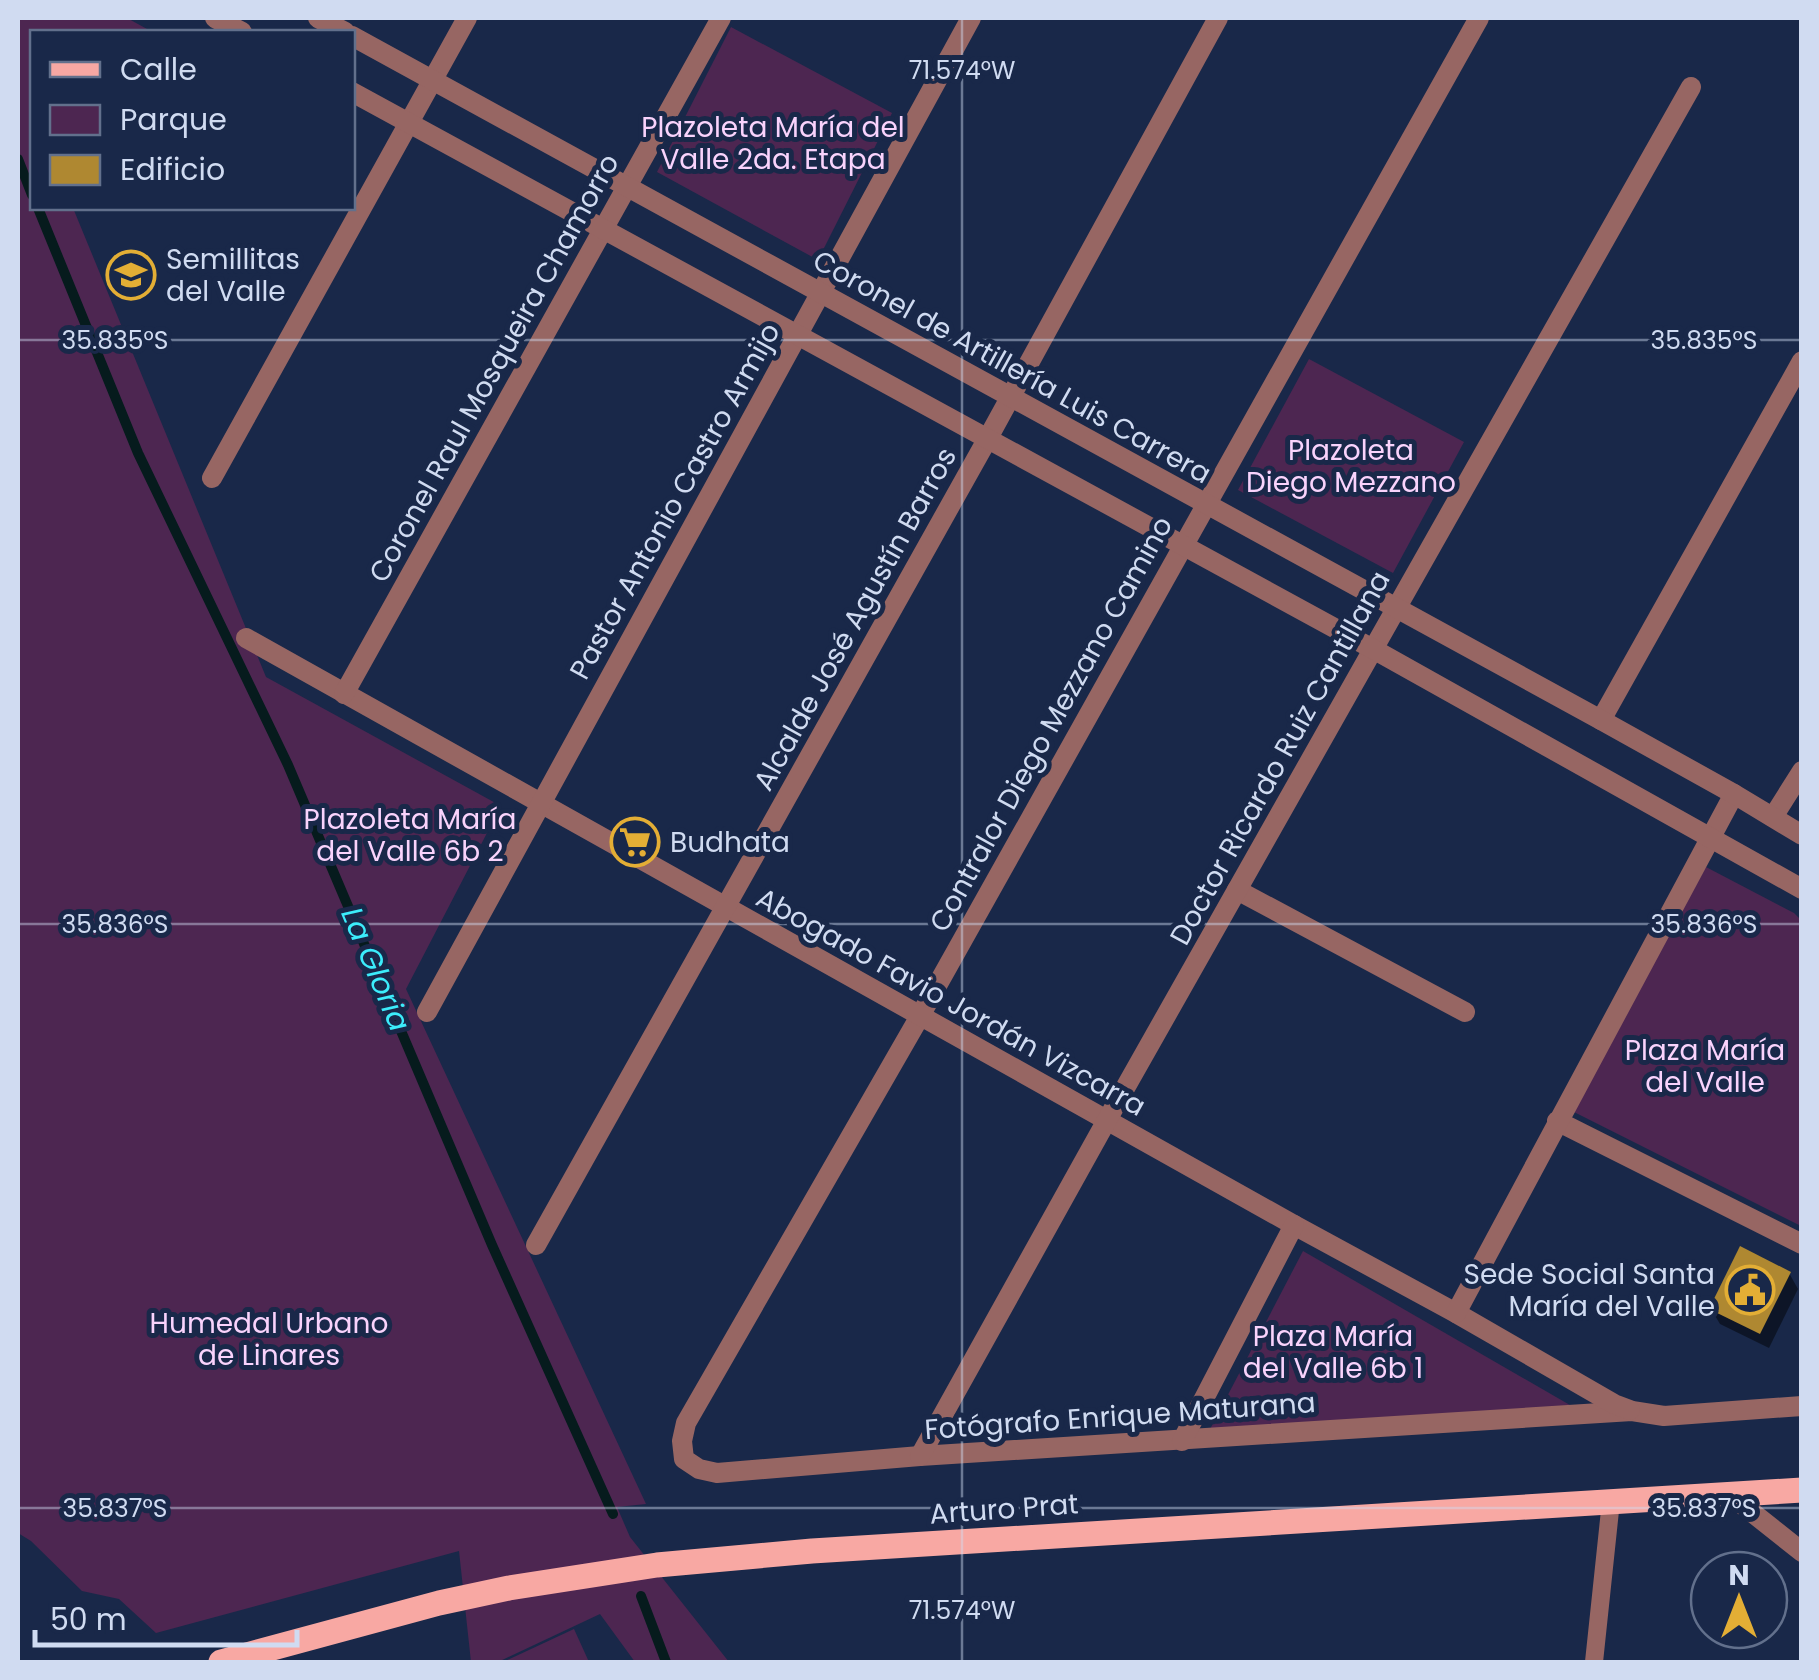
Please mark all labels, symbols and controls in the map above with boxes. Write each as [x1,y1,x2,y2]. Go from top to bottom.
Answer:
legend [30,30,355,210]
text: Calle [120,48,197,91]
text: 71.574°W [909,53,1015,88]
text: Parque [120,98,227,141]
park label: Plazoleta María del Valle 2da. Etapa [641,108,905,179]
street label: Coronel Raul Mosqueira Chamorro [360,147,628,589]
text: Edificio [120,148,225,191]
place label: Semillitas del Valle [166,240,300,311]
street label: Coronel de Artillería Luis Carrera [806,241,1218,493]
school or university icon: Semillitas del Valle [105,249,157,301]
street label: Pastor Antonio Castro Armijo [560,316,790,686]
text: 35.835°S [62,323,168,358]
text: 35.835°S [1651,323,1757,358]
park label: Plazoleta Diego Mezzano [1246,431,1456,502]
street label: Alcalde José Agustín Barros [744,440,966,798]
street label: Contralor Diego Mezzano Camino [920,509,1182,939]
street label: Doctor Ricardo Ruiz Cantillana [1161,564,1399,952]
park label: Plazoleta María del Valle 6b 2 [304,800,516,871]
supermarket icon: Budhata [609,816,661,868]
place label: Budhata [670,823,790,862]
street label: Abogado Favio Jordán Vizcarra [749,878,1153,1126]
water label: La Gloria [331,900,421,1038]
text: 35.836°S [62,907,168,942]
text: 35.836°S [1651,907,1757,942]
park label: Plaza María del Valle [1625,1031,1785,1102]
place label: Sede Social Santa María del Valle [1464,1255,1715,1326]
public building icon: Sede Social Santa María del Valle [1724,1264,1776,1316]
park label: Humedal Urbano de Linares [150,1304,388,1375]
park label: Plaza María del Valle 6b 1 [1243,1317,1423,1388]
street label: Fotógrafo Enrique Maturana [923,1383,1317,1449]
street label: Arturo Prat [928,1484,1080,1534]
text: 35.837°S [63,1491,167,1526]
text: 35.837°S [1652,1491,1756,1526]
north arrow [1689,1550,1789,1650]
text: N [1728,1556,1750,1595]
scale bar [35,1585,298,1647]
text: 71.574°W [909,1593,1015,1628]
text: 50 m [50,1598,127,1641]

